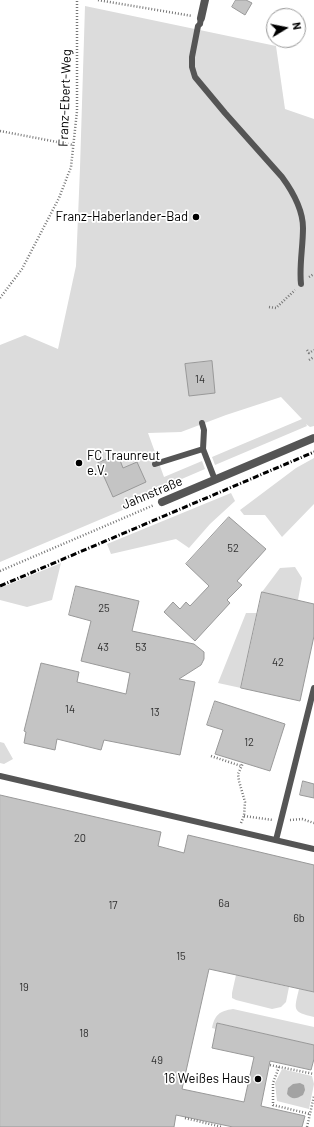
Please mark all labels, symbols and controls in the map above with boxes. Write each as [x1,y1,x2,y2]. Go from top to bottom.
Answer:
north arrow [266,8,306,48]
text: N [290,21,304,31]
street label: Franz-Ebert-Weg [56,49,74,147]
place label: Franz-Haberlander-Bad [56,209,188,225]
marker: Franz-Haberlander-Bad [191,212,201,222]
house number: 14 [195,372,205,386]
place label: FC Traunreut e.V. [87,448,160,479]
marker: FC Traunreut e.V. [74,458,84,468]
street label: Jahnstraße [119,473,185,513]
house number: 52 [227,541,239,555]
house number: 25 [98,601,110,615]
house number: 43 [97,640,109,654]
house number: 53 [135,640,147,654]
house number: 42 [272,655,284,669]
house number: 14 [65,702,75,716]
house number: 13 [150,705,160,719]
house number: 12 [244,735,254,749]
house number: 20 [74,831,86,845]
house number: 6a [218,896,230,910]
house number: 17 [108,898,118,912]
house number: 6b [293,911,305,925]
house number: 15 [176,949,186,963]
house number: 19 [19,980,29,994]
house number: 18 [79,1026,89,1040]
house number: 49 [151,1053,163,1067]
place label: 16 Weißes Haus [164,1071,250,1087]
marker: 16 Weißes Haus [253,1074,263,1084]

